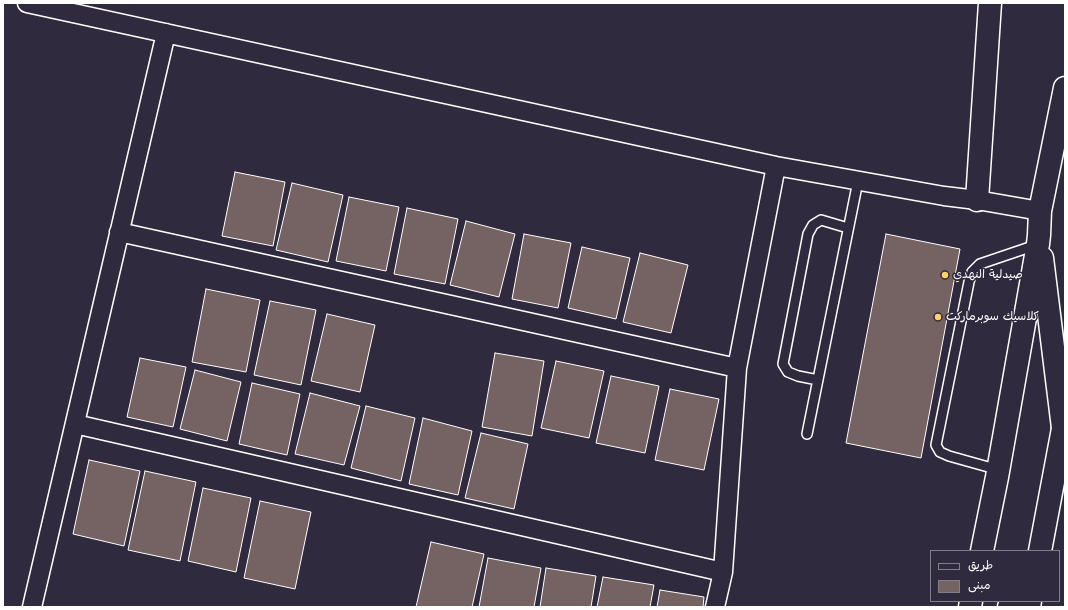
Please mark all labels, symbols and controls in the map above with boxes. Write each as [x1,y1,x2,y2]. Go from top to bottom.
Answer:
place label: صيدلية النهدي [953,268,1023,282]
marker: صيدلية النهدي [940,270,950,280]
place label: كلاسيك سوبرماركت [946,310,1039,324]
marker: كلاسيك سوبرماركت [933,312,943,322]
legend [930,550,1060,602]
text: طريق [968,558,993,572]
text: مبنى [968,578,991,592]

